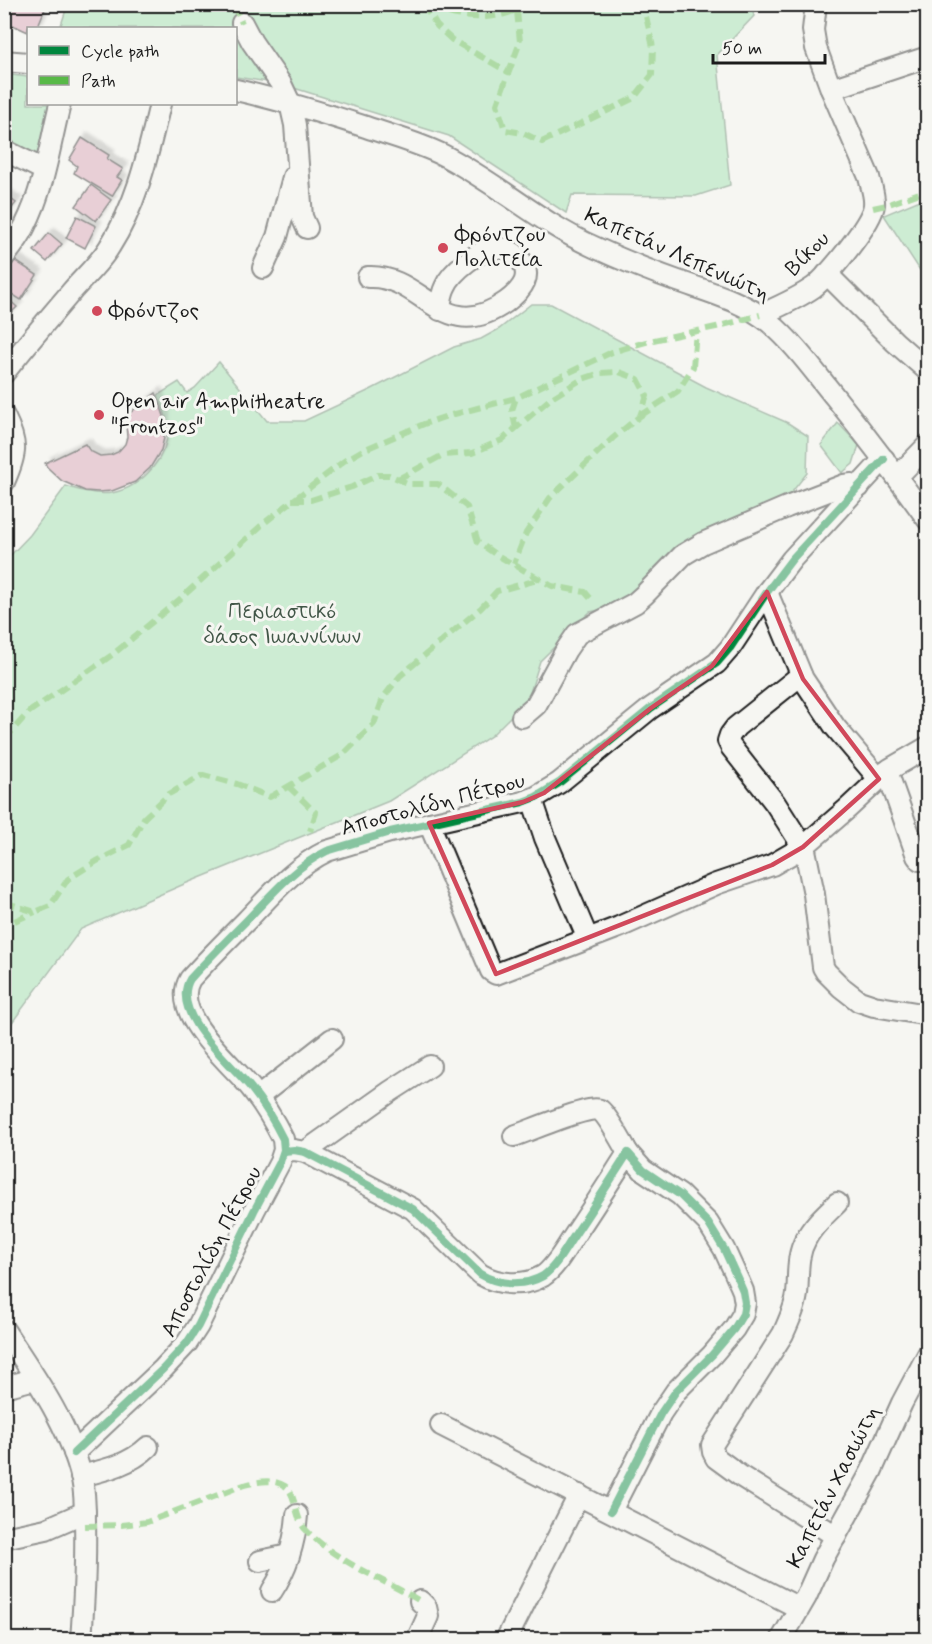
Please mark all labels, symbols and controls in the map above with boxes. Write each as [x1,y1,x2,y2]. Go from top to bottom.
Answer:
legend [27,27,237,105]
scale bar [713,27,826,65]
text: 50 m [722,37,762,61]
text: Cycle path [81,40,159,64]
text: Path [81,70,116,94]
street label: Καπετάν Λεπενιώτη [580,201,774,309]
place label: Φρόντζου Πολιτεία [454,221,546,274]
street label: Βίκου [780,226,836,282]
marker: Φρόντζου Πολιτεία [436,241,450,255]
place label: Φρόντζος [108,297,199,325]
marker: Φρόντζος [90,304,104,318]
place label: Open air Amphitheatre "Frontzos" [111,388,325,441]
marker: Open air Amphitheatre "Frontzos" [92,408,106,422]
park label: Περιαστικό δάσος Ιωαννίνων [203,598,361,651]
street label: Αποστολίδη Πέτρου [338,766,528,843]
street label: Αποστολίδη Πέτρου [154,1161,269,1342]
street label: Καπετάν Χασιώτη [781,1401,887,1573]

